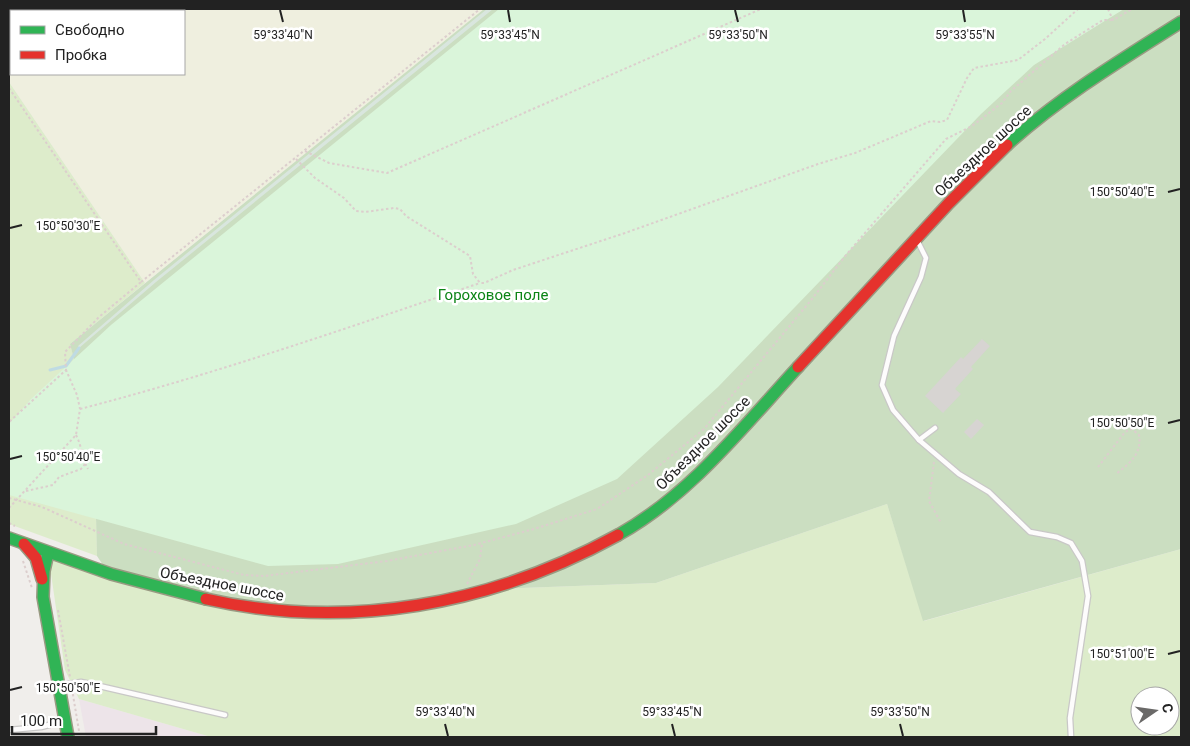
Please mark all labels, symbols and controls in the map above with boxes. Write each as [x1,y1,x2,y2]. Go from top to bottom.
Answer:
legend [10,10,185,75]
text: Свободно [55,21,124,39]
text: 59°33'40"N [253,28,313,42]
text: 59°33'45"N [480,28,540,42]
text: 59°33'50"N [708,28,768,42]
text: 59°33'55"N [935,28,995,42]
text: Пробка [55,46,107,64]
street label: Объездное шоссе [931,101,1035,200]
text: 150°50'40"E [1090,185,1154,199]
text: 150°50'30"E [36,219,100,233]
park label: Гороховое поле [438,286,548,304]
street label: Объездное шоссе [652,392,754,494]
text: 150°50'50"E [1090,416,1154,430]
text: 150°50'40"E [36,450,100,464]
street label: Объездное шоссе [159,563,285,605]
text: 150°51'00"E [1090,647,1154,661]
text: 150°50'50"E [36,681,100,695]
north arrow [1130,686,1180,736]
text: С [1159,702,1176,714]
scale bar [12,704,156,736]
text: 59°33'40"N [415,705,475,719]
text: 59°33'45"N [642,705,702,719]
text: 59°33'50"N [870,705,930,719]
text: 100 m [20,712,62,730]

